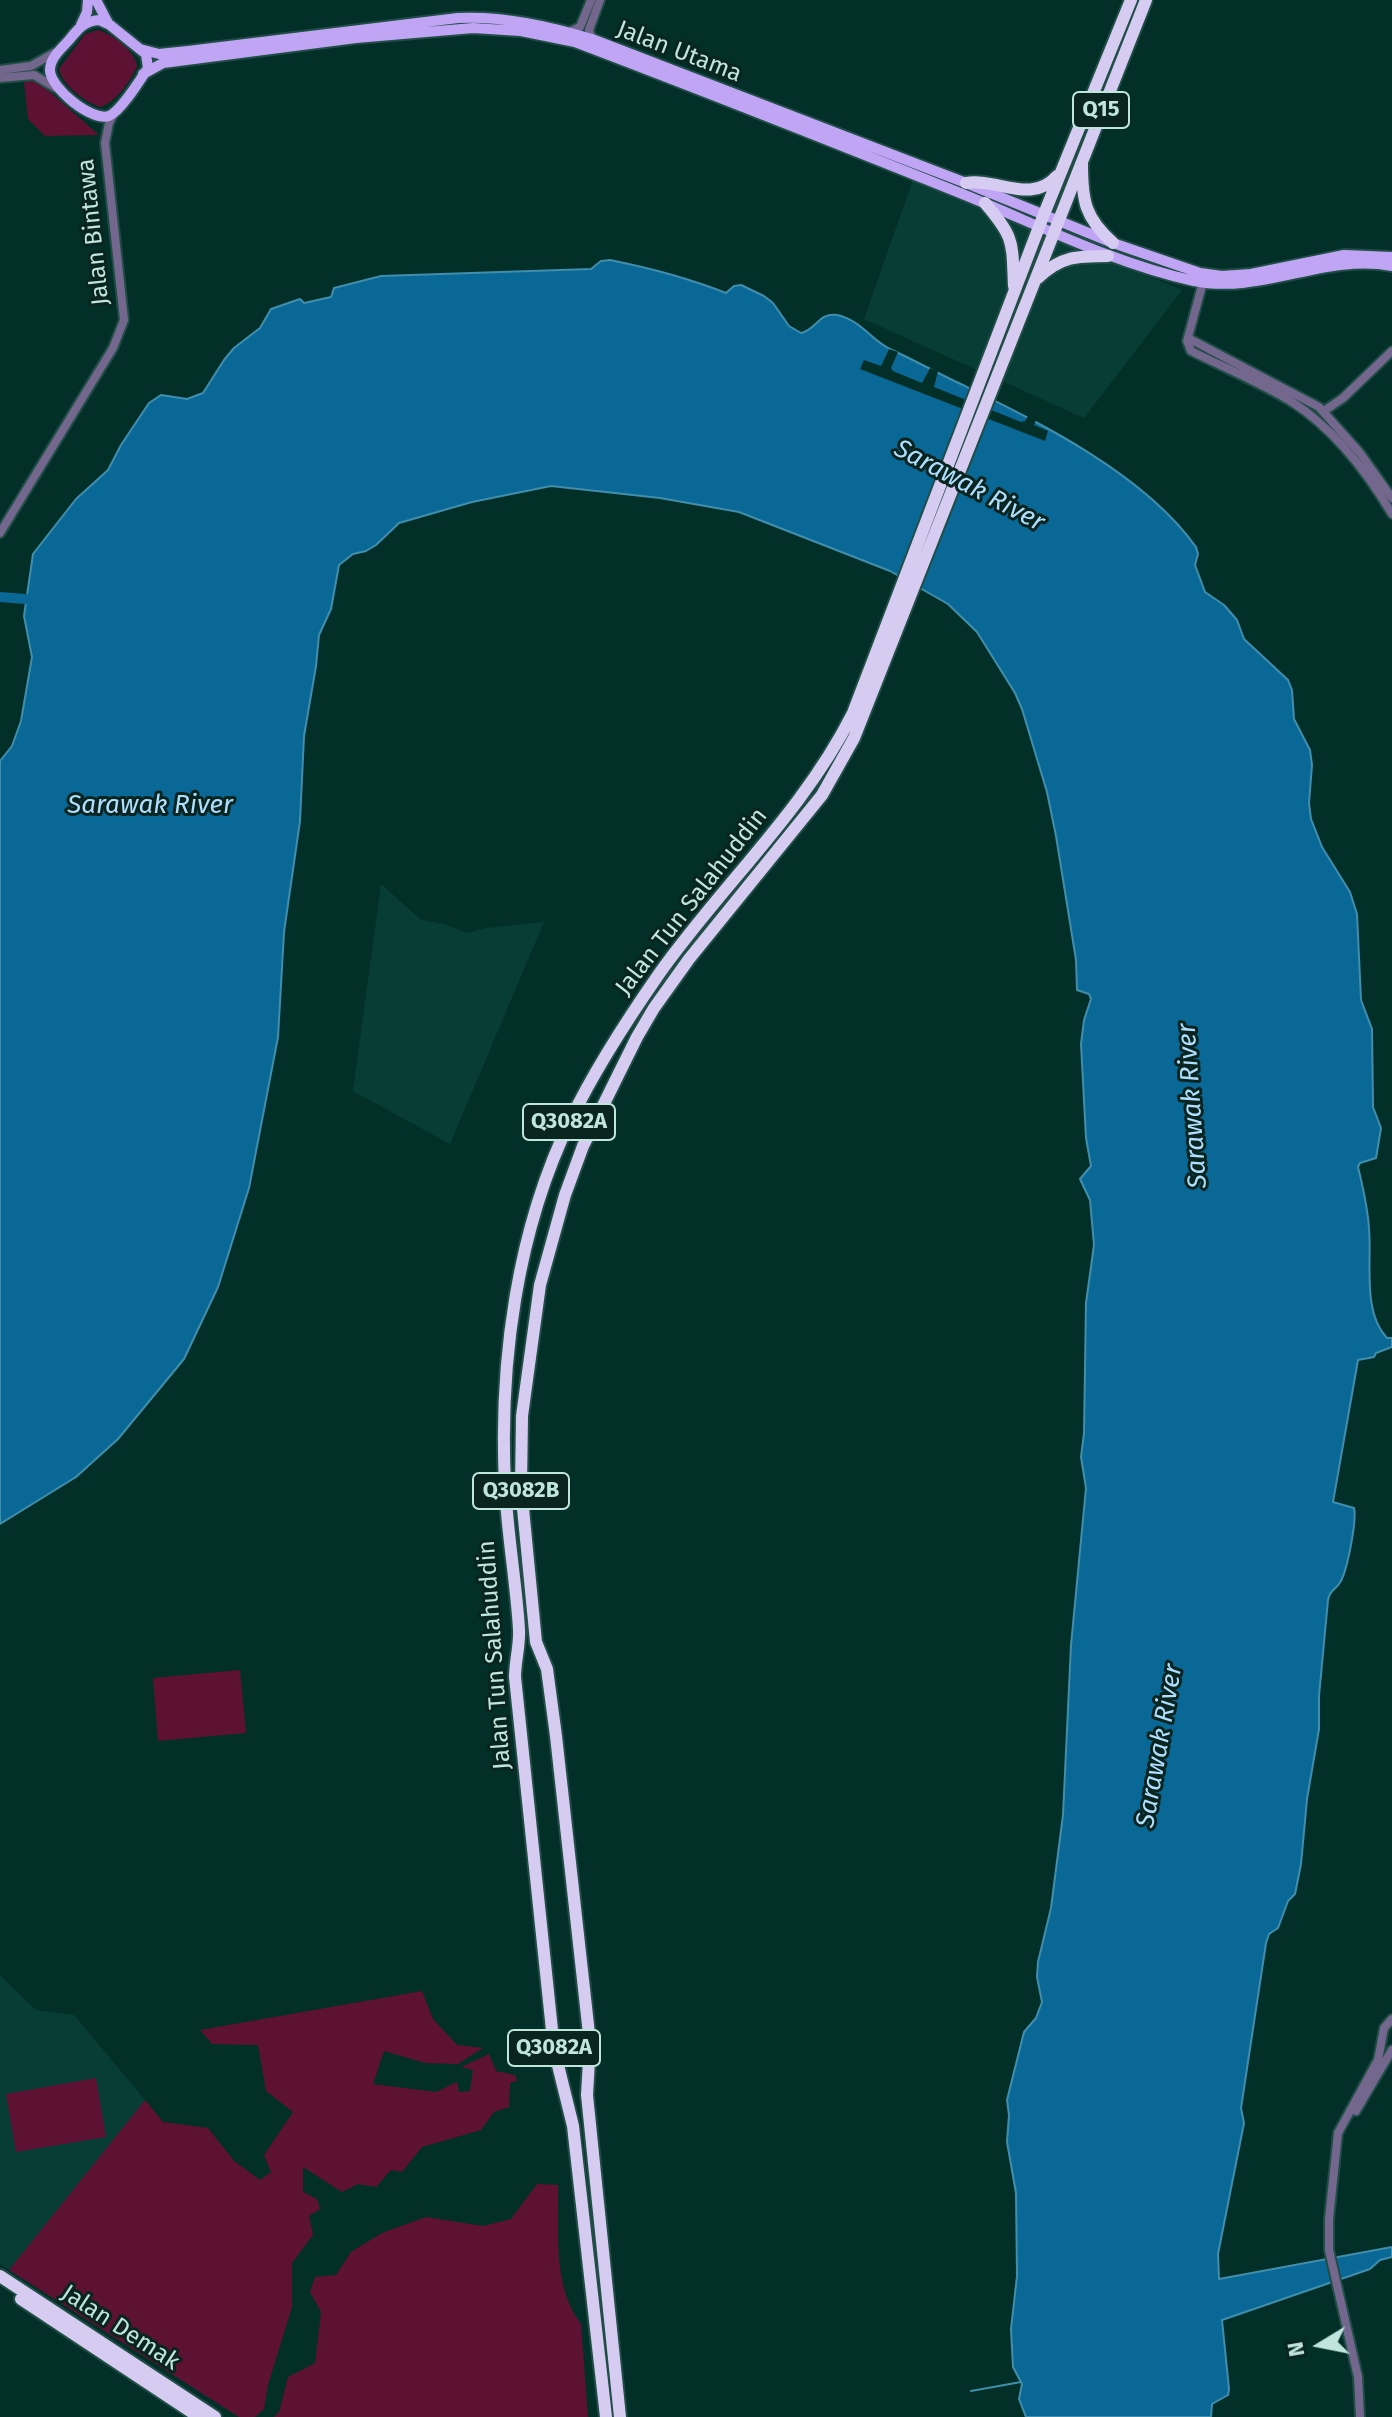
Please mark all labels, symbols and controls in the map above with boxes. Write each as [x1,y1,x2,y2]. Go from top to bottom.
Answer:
street label: Jalan Utama [612,15,746,89]
road number: Q15 [1073,92,1129,128]
street label: Jalan Bintawa [72,157,116,307]
water label: Sarawak River [889,433,1049,539]
water label: Sarawak River [67,790,233,822]
street label: Jalan Tun Salahuddin [610,803,774,1001]
water label: Sarawak River [1172,1022,1214,1190]
road number: Q3082A [523,1104,615,1140]
road number: Q3082B [473,1473,569,1509]
street label: Jalan Tun Salahuddin [473,1539,517,1771]
water label: Sarawak River [1130,1662,1190,1830]
road number: Q3082A [508,2030,600,2066]
street label: Jalan Demak [56,2279,184,2377]
north arrow [1280,2305,1360,2385]
text: N [1281,2340,1310,2359]

